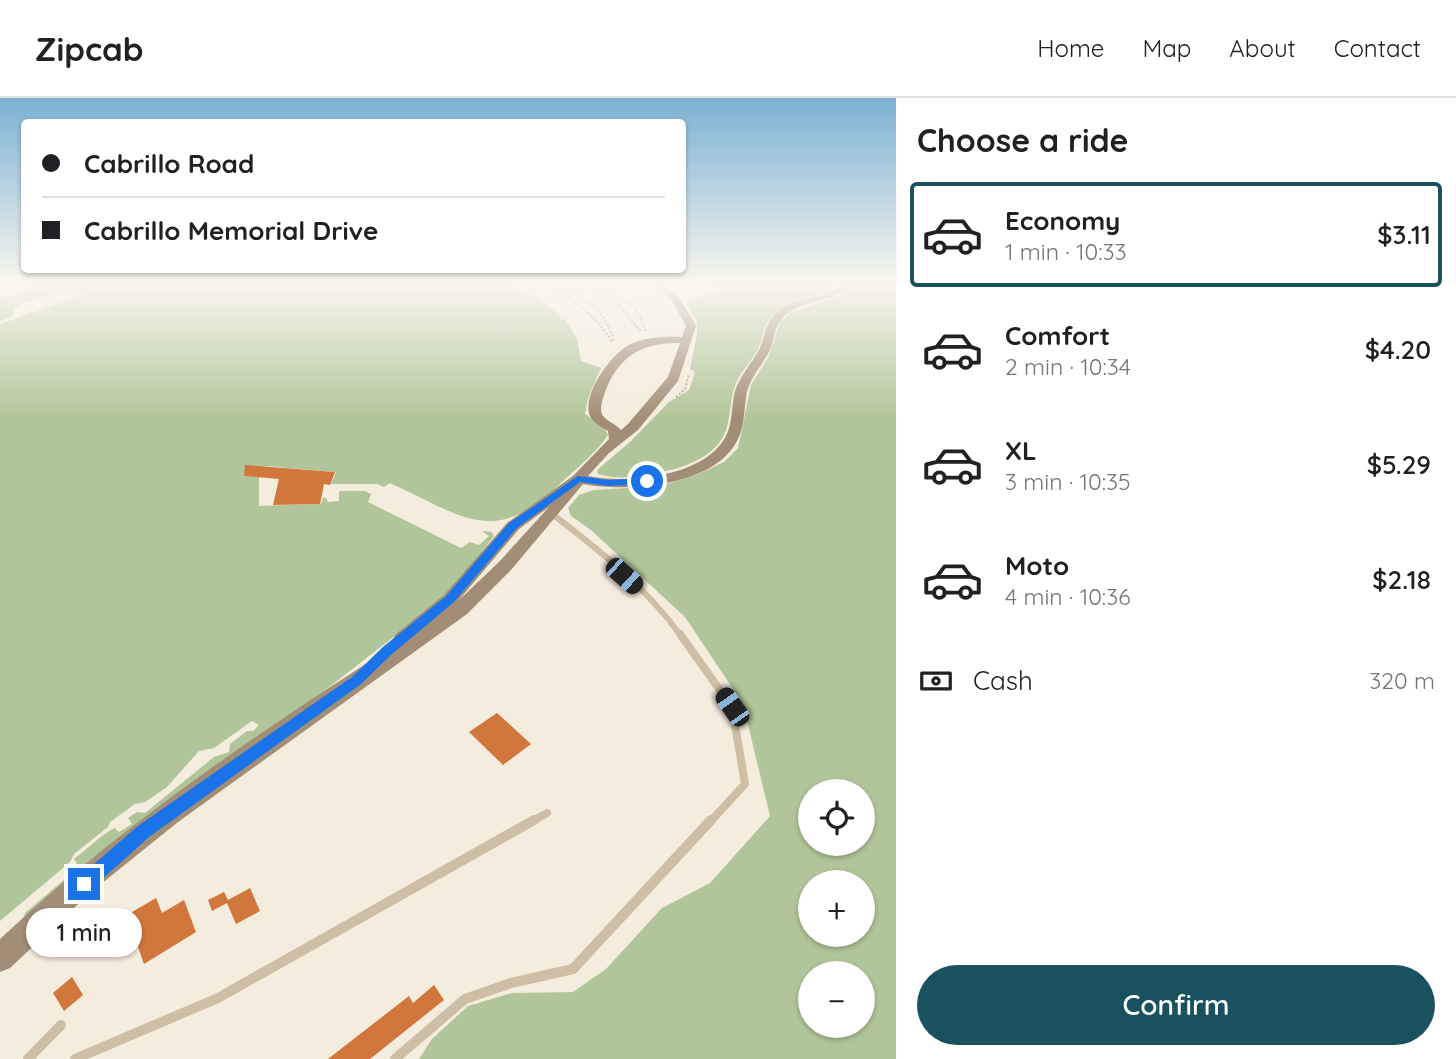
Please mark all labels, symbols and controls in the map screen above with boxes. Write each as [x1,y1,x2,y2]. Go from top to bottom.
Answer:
text: Zipcab [35,28,144,69]
text: Home [1037,33,1104,63]
text: Map [1142,33,1191,63]
text: About [1229,33,1296,63]
text: Contact [1334,33,1421,63]
text: Choose a ride [917,120,1129,160]
text: Cabrillo Road [84,147,254,180]
icon: car [921,203,984,266]
text: Economy [1005,204,1120,237]
text: Cabrillo Memorial Drive [84,214,378,247]
text: $3.11 [1377,218,1431,251]
text: 1 min · 10:33 [1005,237,1127,266]
icon: car [921,318,984,381]
text: Comfort [1005,319,1110,352]
text: $4.20 [1365,333,1431,366]
text: 2 min · 10:34 [1005,352,1131,381]
icon: car [921,433,984,496]
text: XL [1005,434,1037,467]
text: $5.29 [1367,448,1431,481]
route start [631,465,663,497]
text: 3 min · 10:35 [1005,467,1131,496]
icon: car [921,548,984,611]
text: Moto [1005,549,1069,582]
car [602,554,647,598]
text: $2.18 [1372,563,1431,596]
text: 4 min · 10:36 [1005,582,1131,611]
icon: cash [917,662,955,700]
text: Cash [973,664,1033,697]
text: 320 m [1369,666,1435,695]
car [712,684,753,730]
map controls [798,779,875,1038]
button: locate [798,779,875,856]
route end [68,868,100,900]
button: + [798,870,875,947]
callout: 1 min [26,908,142,958]
text: 1 min [56,918,112,947]
button: − [798,961,875,1038]
button: Confirm [917,965,1435,1045]

